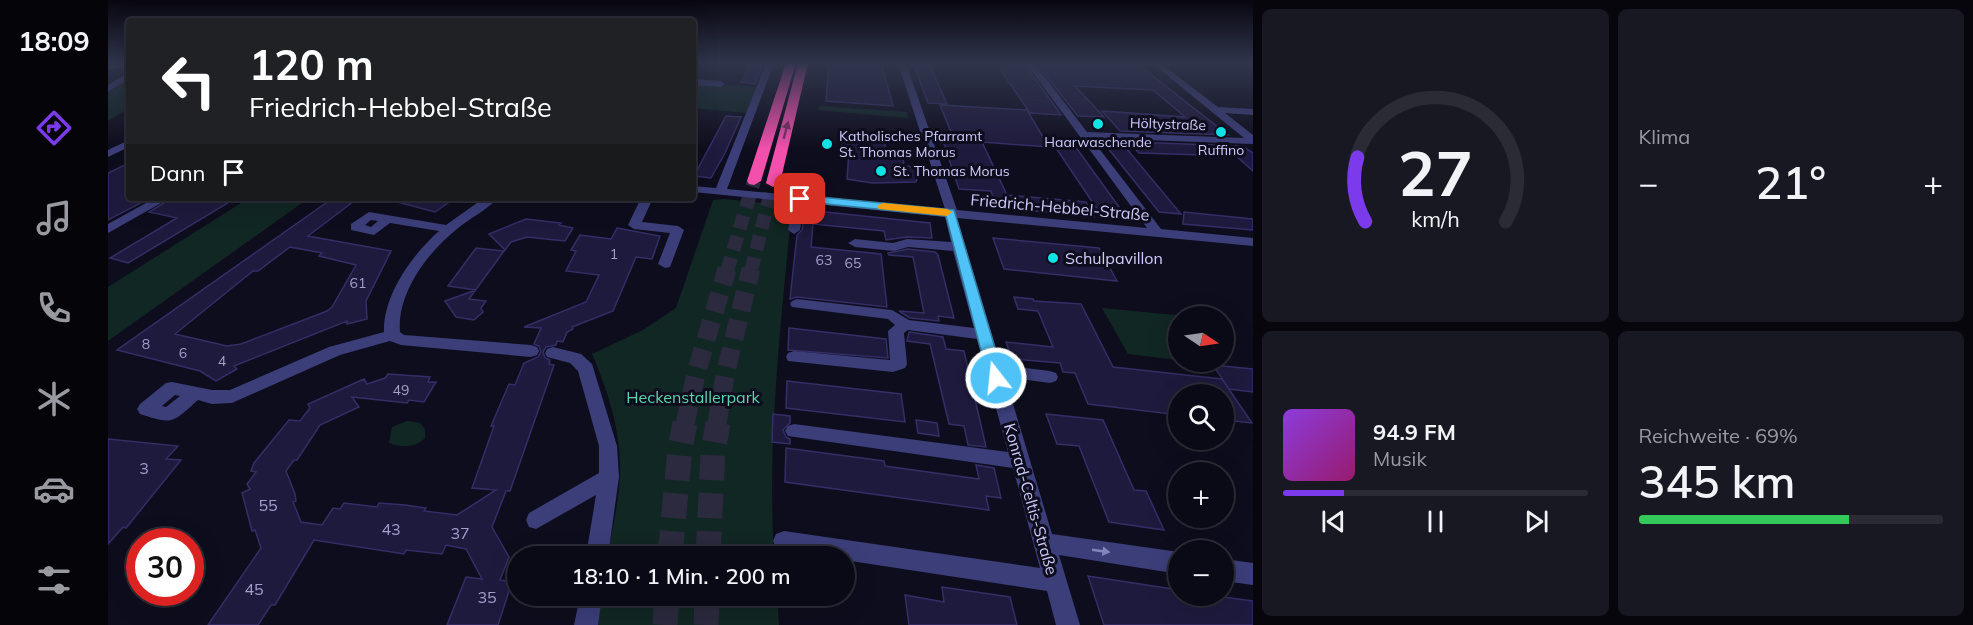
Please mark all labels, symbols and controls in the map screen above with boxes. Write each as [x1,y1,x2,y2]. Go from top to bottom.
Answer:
text: 18:09 [18,24,90,58]
text: 120 m [249,38,374,91]
icon: left [150,42,228,120]
text: Friedrich-Hebbel-Straße [249,90,552,124]
icon: directions [33,107,75,149]
street label: Höltystraße [1130,114,1206,134]
marker: Haarwaschende [1091,117,1105,131]
one-way arrow [782,121,792,140]
text: Klima [1639,124,1690,149]
marker: Ruffino [1214,125,1228,139]
place label: Katholisches Pfarramt St. Thomas Morus [839,127,982,161]
place label: Haarwaschende [1044,133,1152,151]
text: 27 [1398,133,1473,212]
marker: Katholisches Pfarramt St. Thomas Morus [820,137,834,151]
place label: Ruffino [1198,141,1244,159]
text: 21° [1755,154,1826,210]
icon: arrive [217,156,250,189]
text: Dann [150,159,205,187]
place label: St. Thomas Morus [893,162,1010,180]
text: − [1639,162,1658,203]
text: + [1923,162,1943,203]
marker: St. Thomas Morus [874,164,888,178]
pin [774,173,825,224]
icon: arrive [783,182,816,215]
street label: Friedrich-Hebbel-Straße [970,189,1150,225]
icon: music [33,197,75,239]
text: km/h [1411,206,1459,233]
house number: 1 [610,245,618,263]
place label: Schulpavillon [1065,248,1163,268]
house number: 63 [816,251,832,269]
marker: Schulpavillon [1046,251,1060,265]
house number: 65 [845,254,861,272]
house number: 61 [350,274,366,292]
icon: phone [33,287,75,329]
north arrow [1168,306,1234,372]
map controls [1168,306,1234,606]
house number: 8 [142,335,150,353]
house number: 6 [179,344,187,362]
position arrow [964,346,1028,410]
house number: 4 [218,352,227,370]
icon: climate [33,378,75,420]
house number: 49 [393,381,409,399]
button: search [1168,384,1234,450]
park label: Heckenstallerpark [626,387,760,407]
text: 94.9 FM [1373,418,1456,446]
street label: Konrad-Celtis-Straße [1000,421,1062,577]
text: Reichweite · 69% [1639,423,1798,448]
text: Musik [1373,446,1427,471]
text: 345 km [1639,453,1795,509]
house number: 3 [139,458,149,478]
button: + [1168,462,1234,528]
icon: car [33,468,75,510]
house number: 55 [258,495,278,515]
icon: previous [1317,505,1350,538]
icon: pause [1419,505,1452,538]
icon: next [1520,505,1553,538]
house number: 43 [381,519,401,539]
house number: 37 [450,523,470,543]
speed limit sign: 30 [126,528,204,606]
button: − [1168,540,1234,606]
one-way arrow [1091,547,1110,556]
icon: filters [33,559,75,601]
text: 18:10 · 1 Min. · 200 m [572,562,790,590]
house number: 45 [244,579,264,599]
house number: 35 [477,587,497,607]

